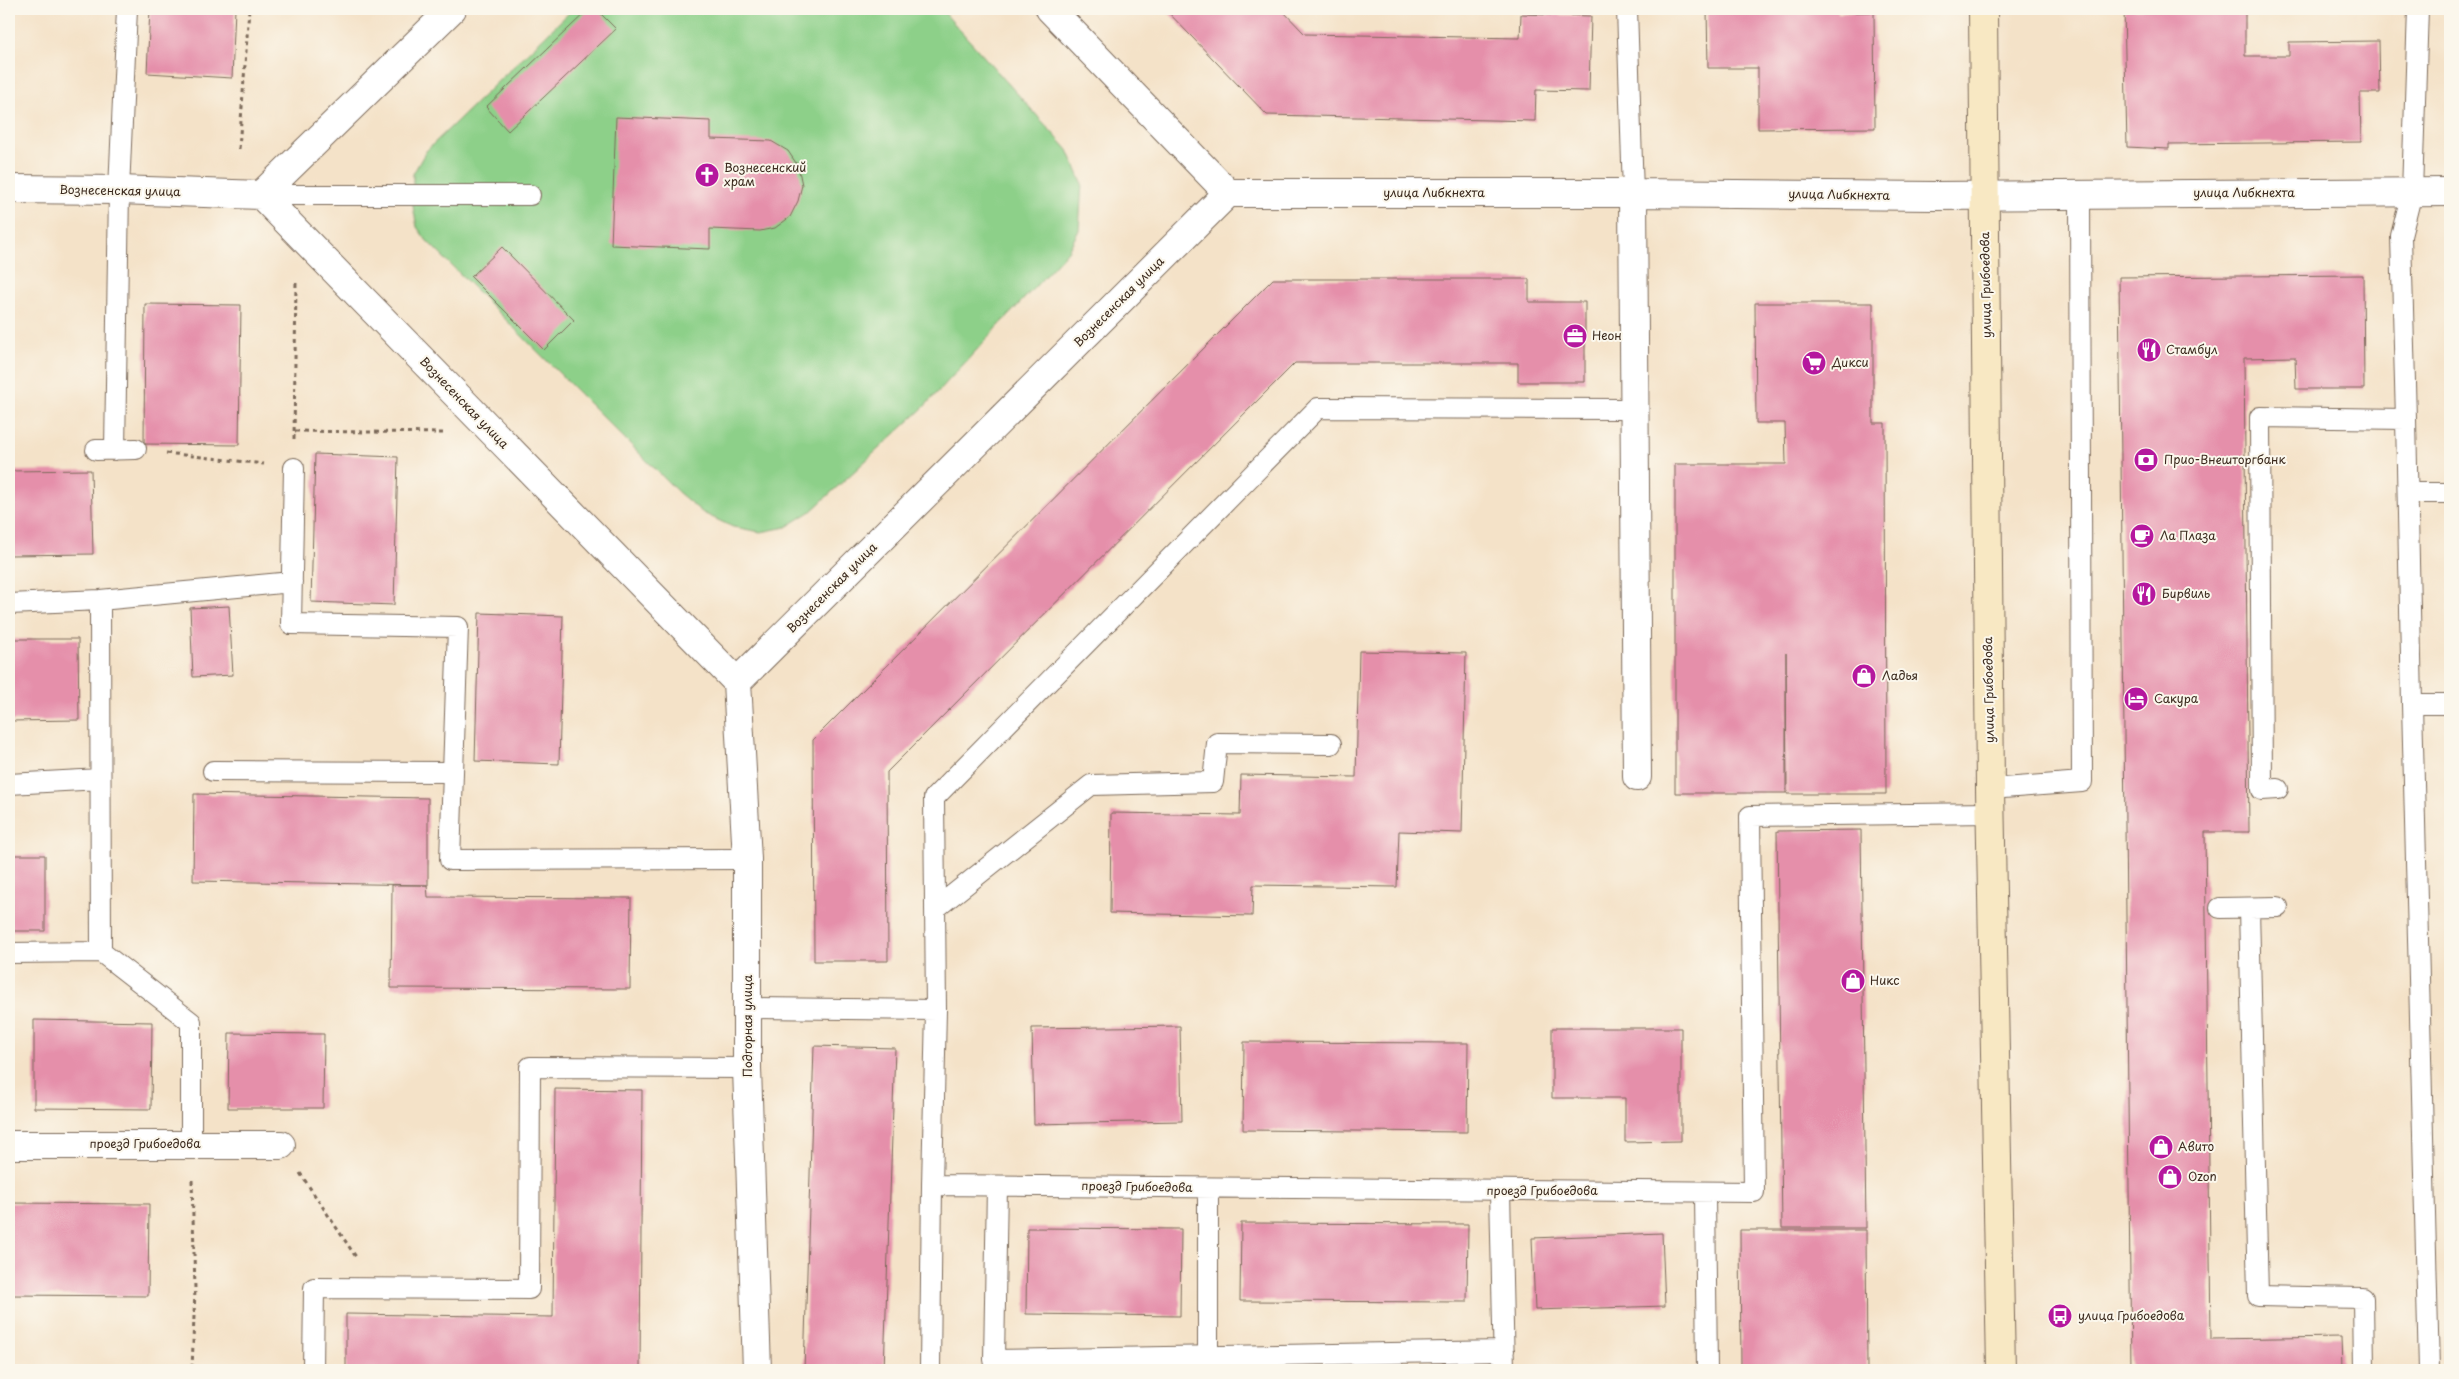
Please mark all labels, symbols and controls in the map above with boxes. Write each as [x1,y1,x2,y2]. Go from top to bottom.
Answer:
place label: Вознесенский храм [724,158,806,190]
church icon: Вознесенский храм [694,162,720,188]
street label: Вознесенская улица [59,180,181,200]
street label: улица Либкнехта [1383,183,1485,201]
street label: улица Либкнехта [2193,183,2295,201]
street label: улица Либкнехта [1788,184,1890,204]
street label: улица Грибоедова [1975,231,1995,338]
street label: Вознесенская улица [1069,252,1168,351]
office icon: Неон [1562,323,1588,349]
place label: Неон [1592,326,1622,344]
restaurant icon: Стамбул [2136,337,2162,363]
place label: Стамбул [2166,340,2218,358]
supermarket icon: Дикси [1801,350,1827,376]
street label: Вознесенская улица [416,352,514,453]
place label: Дикси [1831,353,1869,371]
bank icon: Прио-Внешторгбанк [2133,447,2159,473]
place label: Прио-Внешторгбанк [2164,450,2287,468]
cafe icon: Ла Плаза [2129,523,2155,549]
place label: Ла Плаза [2160,526,2216,544]
street label: Вознесенская улица [782,538,881,637]
restaurant icon: Бирвиль [2131,581,2157,607]
place label: Бирвиль [2162,584,2210,602]
street label: улица Грибоедова [1978,636,1998,743]
shop icon: Ладья [1851,663,1877,689]
place label: Ладья [1882,666,1918,684]
hotel icon: Сакура [2123,686,2149,712]
place label: Сакура [2154,689,2199,707]
shop icon: Никс [1840,968,1866,994]
place label: Никс [1870,971,1900,989]
street label: Подгорная улица [738,974,756,1077]
street label: проезд Грибоедова [89,1134,201,1152]
shop icon: Авито [2148,1134,2174,1160]
place label: Авито [2178,1137,2215,1155]
shop icon: Ozon [2157,1164,2183,1190]
place label: Ozon [2188,1167,2217,1185]
street label: проезд Грибоедова [1081,1176,1193,1196]
street label: проезд Грибоедова [1486,1181,1598,1199]
bus stop icon: улица Грибоедова [2047,1303,2073,1329]
place label: улица Грибоедова [2078,1306,2185,1324]

